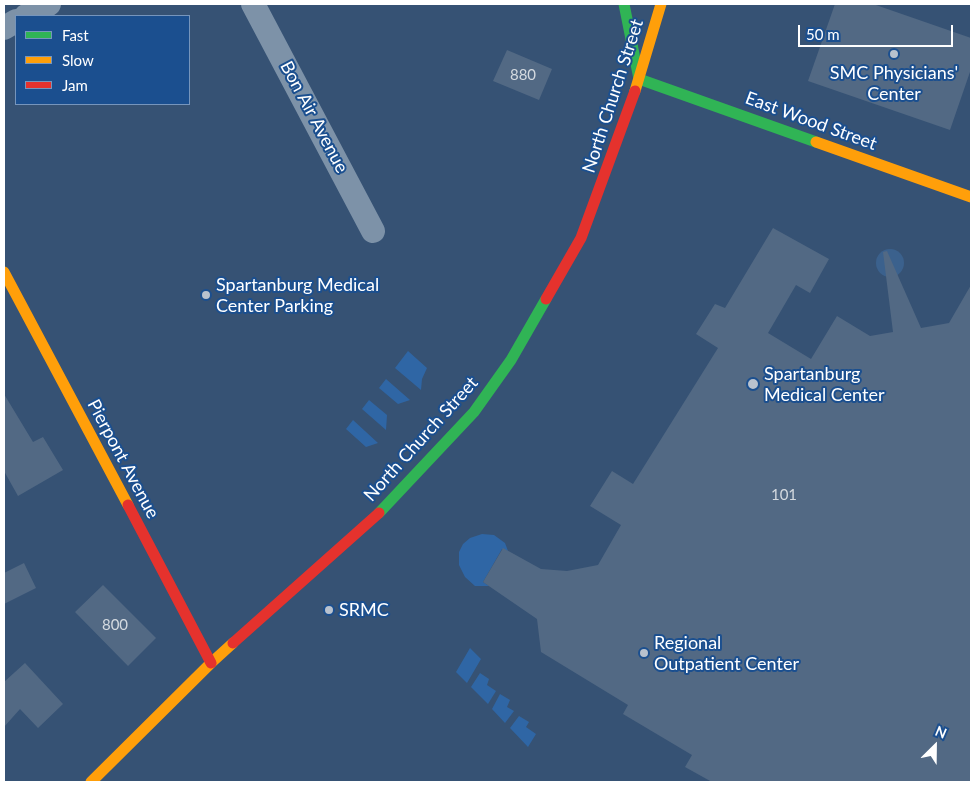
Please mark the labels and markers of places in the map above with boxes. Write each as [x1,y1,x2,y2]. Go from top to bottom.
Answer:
marker: SMC Physicians' Center [888,48,900,60]
place label: SMC Physicians' Center [830,62,958,104]
place label: Spartanburg Medical Center Parking [216,274,379,316]
marker: Spartanburg Medical Center Parking [200,289,212,301]
place label: Spartanburg Medical Center [764,363,884,406]
marker: Spartanburg Medical Center [746,377,760,391]
place label: SRMC [339,599,389,621]
marker: SRMC [323,604,335,616]
place label: Regional Outpatient Center [654,632,799,674]
marker: Regional Outpatient Center [638,647,650,659]

